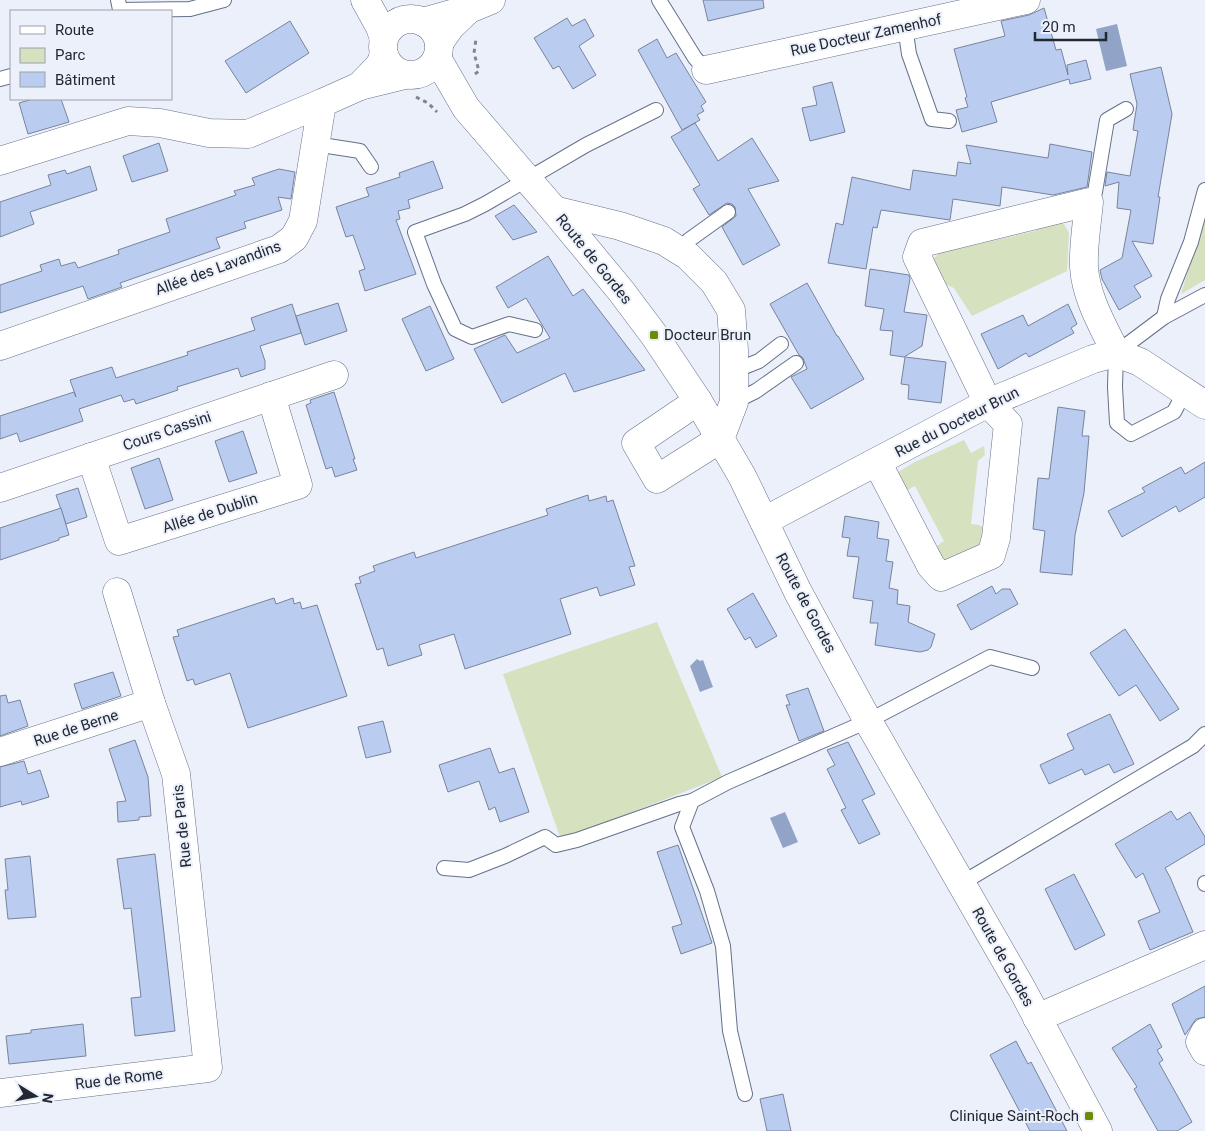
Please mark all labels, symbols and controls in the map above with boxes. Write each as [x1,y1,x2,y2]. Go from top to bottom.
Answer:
legend [10,10,172,100]
street label: Rue Docteur Zamenhof [789,10,944,60]
scale bar [1035,10,1106,42]
text: 20 m [1042,18,1076,36]
text: Route [55,21,94,39]
text: Parc [55,46,85,64]
text: Bâtiment [55,71,115,89]
street label: Route de Gordes [552,210,636,308]
street label: Allée des Lavandins [153,237,283,299]
place label: Docteur Brun [664,326,751,344]
marker: Docteur Brun [648,329,660,341]
street label: Rue du Docteur Brun [892,383,1022,461]
street label: Cours Cassini [121,407,213,455]
street label: Allée de Dublin [160,489,260,537]
street label: Route de Gordes [772,550,840,656]
street label: Rue de Berne [31,706,121,750]
street label: Rue de Paris [169,784,195,868]
street label: Route de Gordes [968,904,1038,1010]
street label: Rue de Rome [74,1065,164,1093]
north arrow [10,1071,60,1121]
text: N [39,1092,57,1105]
place label: Clinique Saint-Roch [950,1107,1079,1125]
marker: Clinique Saint-Roch [1083,1110,1095,1122]

